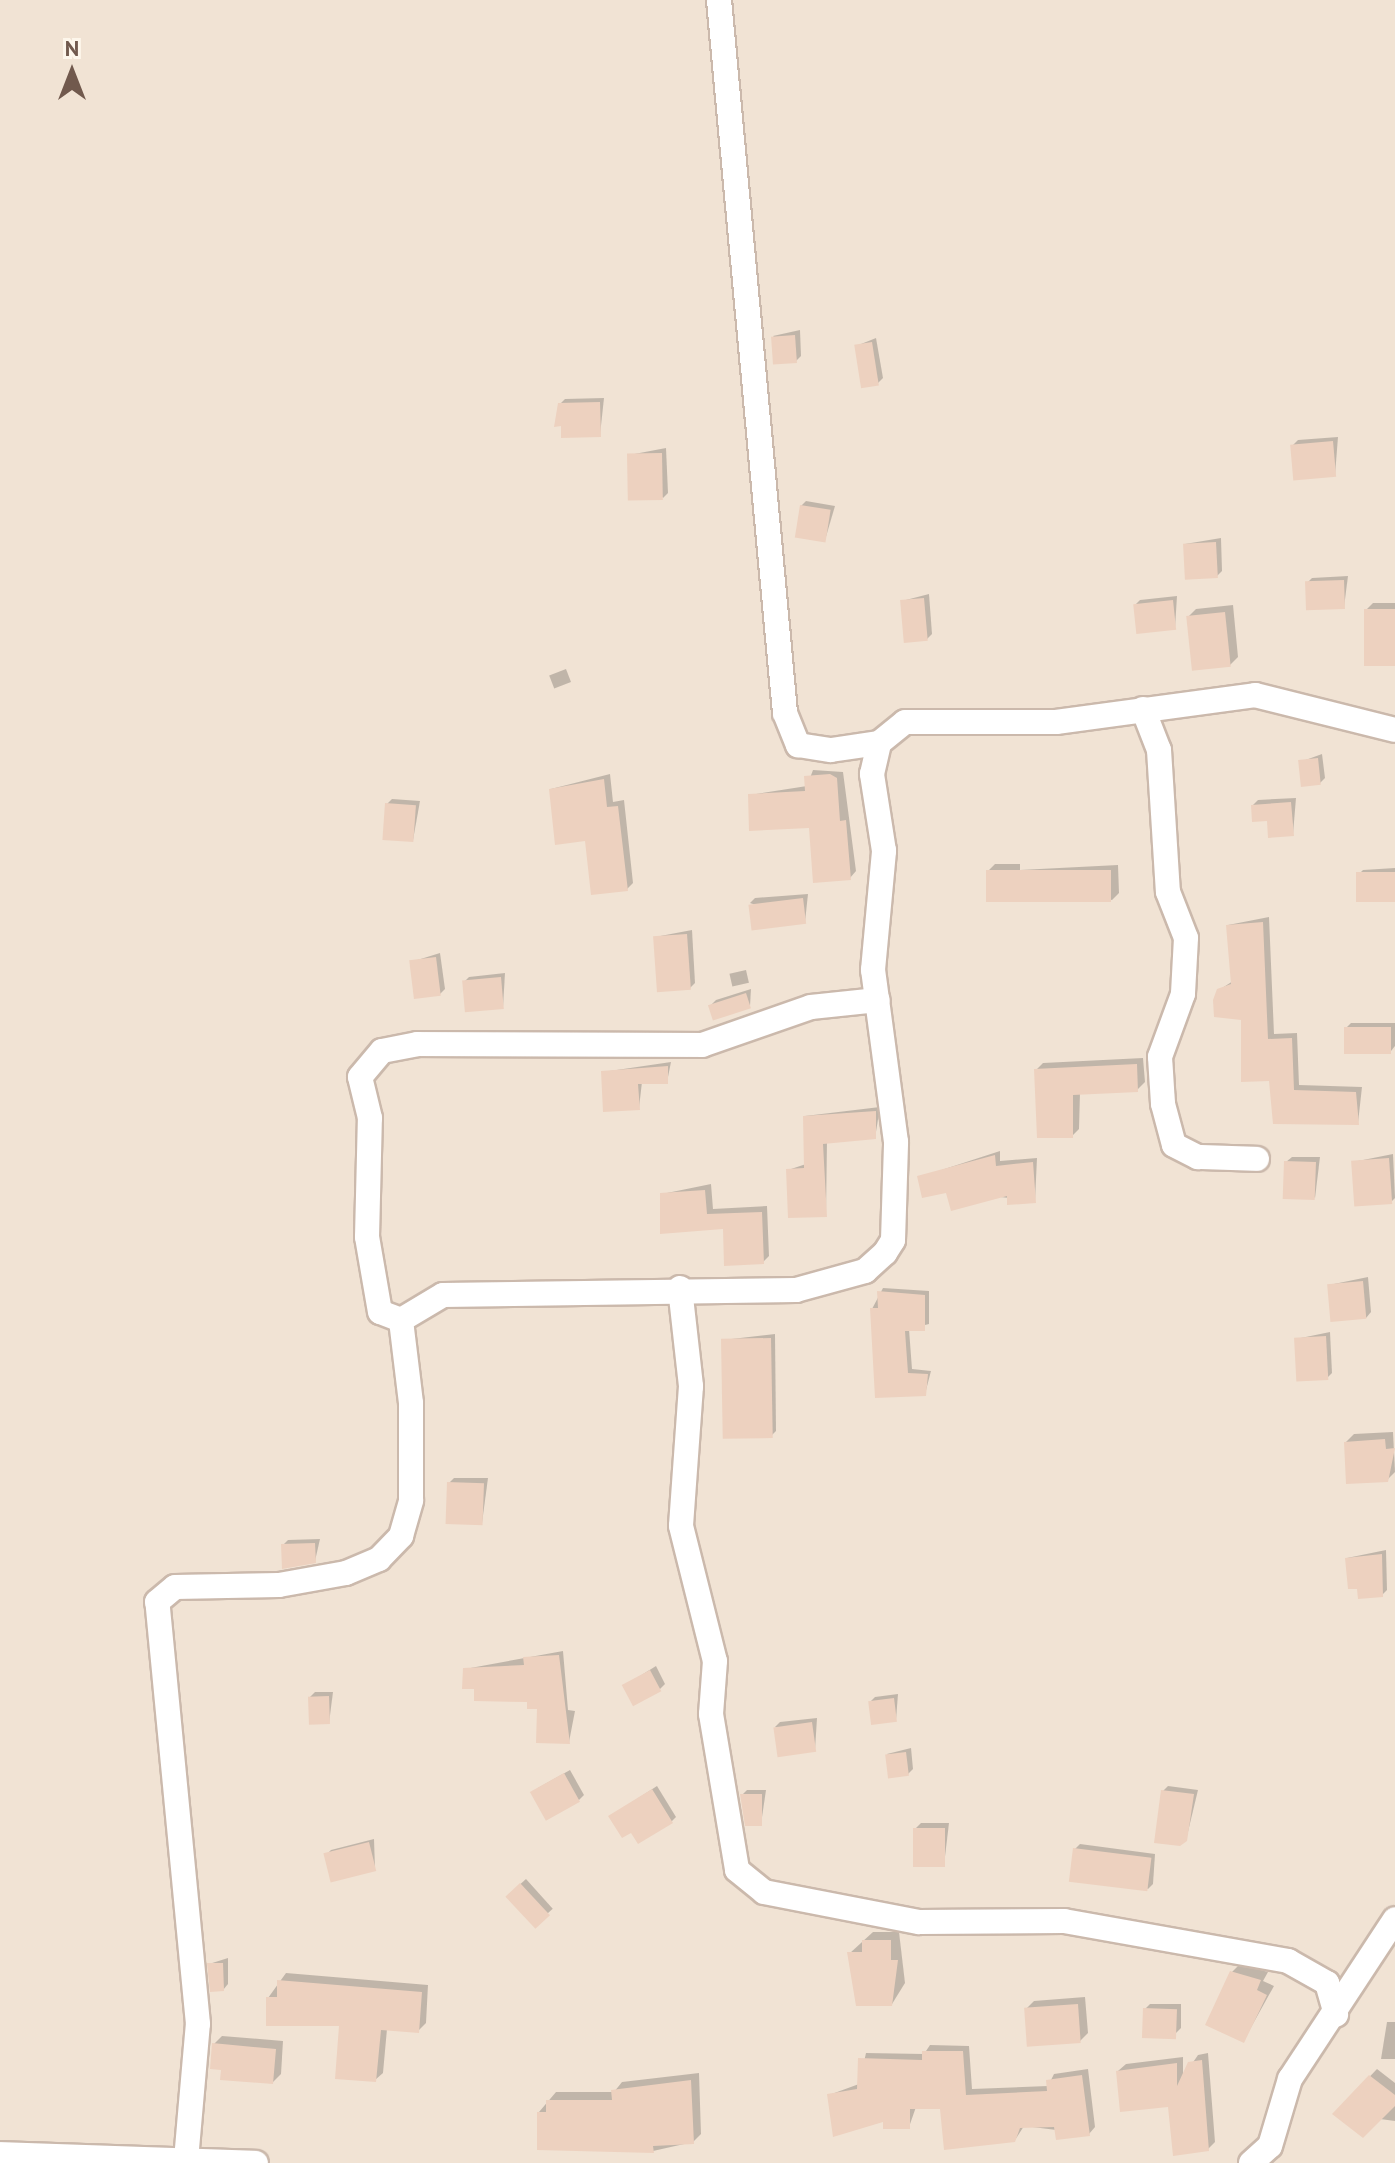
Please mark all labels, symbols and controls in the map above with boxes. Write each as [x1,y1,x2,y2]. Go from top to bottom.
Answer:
north arrow [32,32,112,112]
text: N [65,34,79,62]

